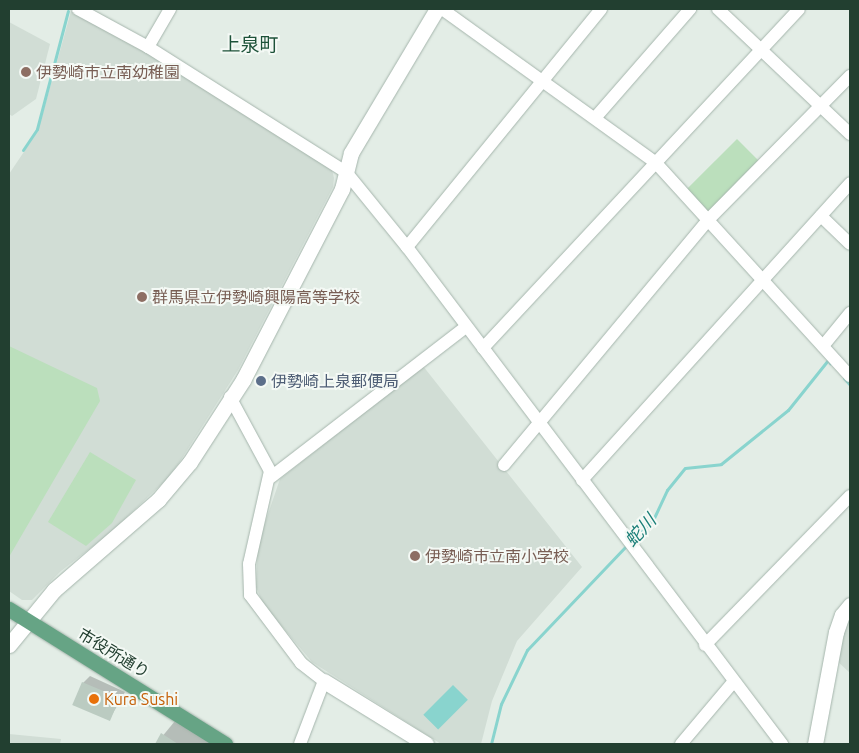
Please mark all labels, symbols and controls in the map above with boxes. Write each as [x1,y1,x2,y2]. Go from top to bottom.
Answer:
district label: 上泉町 [222,34,278,56]
place label: 伊勢崎市立南幼稚園 [36,62,180,82]
marker: 伊勢崎市立南幼稚園 [20,66,32,78]
place label: 群馬県立伊勢崎興陽高等学校 [152,287,360,307]
marker: 群馬県立伊勢崎興陽高等学校 [136,291,148,303]
place label: 伊勢崎上泉郵便局 [271,371,399,391]
marker: 伊勢崎上泉郵便局 [255,375,267,387]
water label: 蛇川 [620,509,660,551]
place label: 伊勢崎市立南小学校 [425,546,569,566]
marker: 伊勢崎市立南小学校 [409,550,421,562]
street label: 市役所通り [75,624,153,682]
place label: Kura Sushi [104,689,178,709]
marker: Kura Sushi [88,693,100,705]

